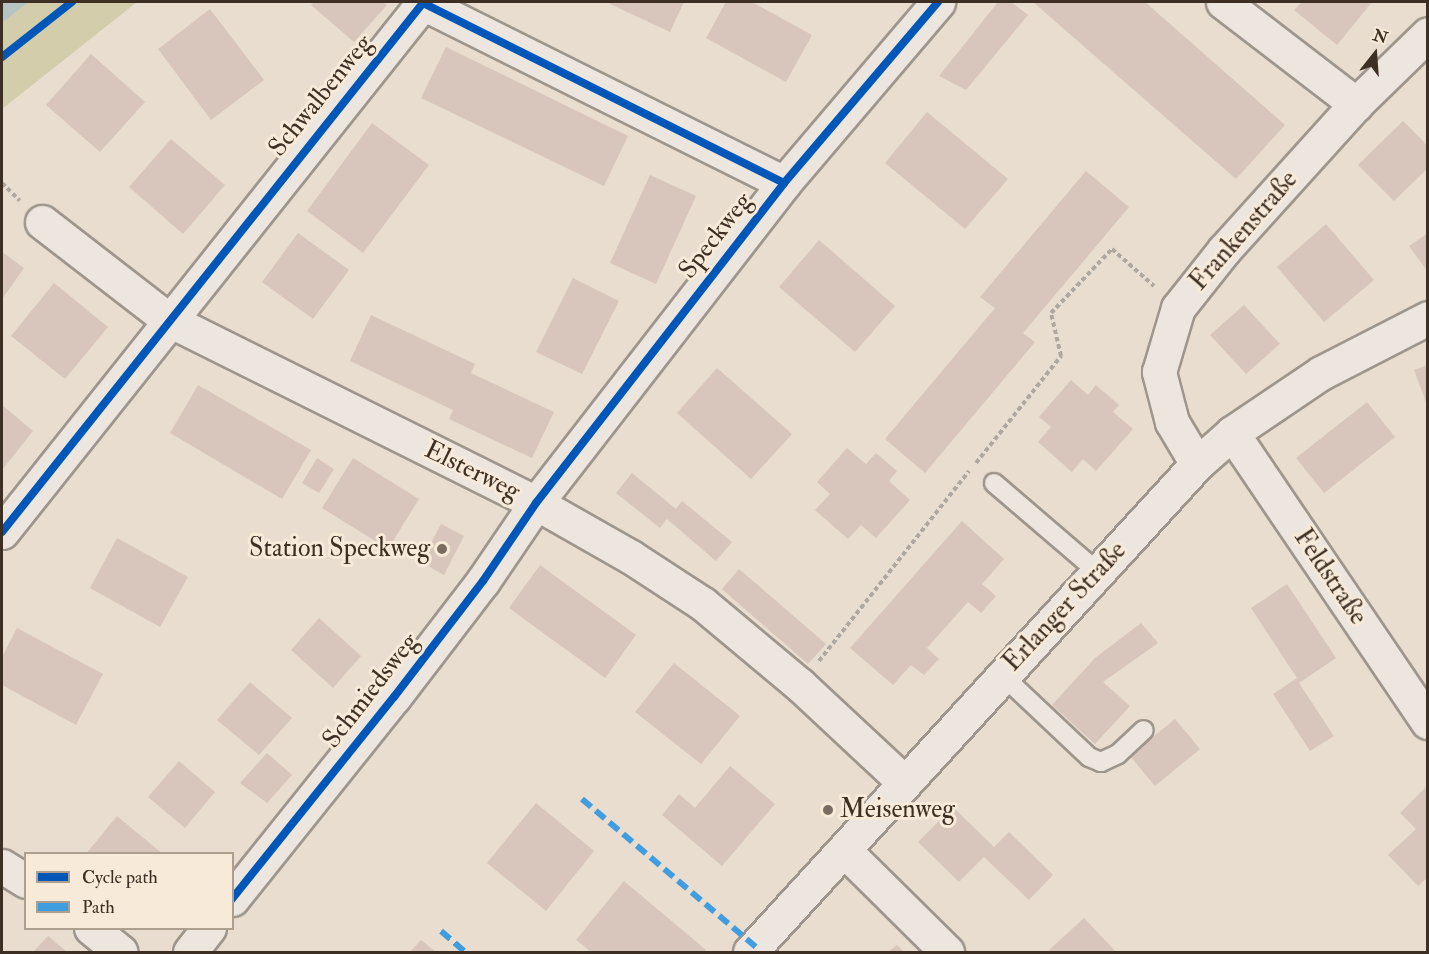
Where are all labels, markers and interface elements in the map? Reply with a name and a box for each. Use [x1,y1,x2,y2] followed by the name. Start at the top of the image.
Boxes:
[1345,24,1405,84] north arrow
[1370,25,1390,48] text: N
[262,29,380,163] street label: Schwalbenweg
[1184,165,1304,297] street label: Frankenstraße
[673,187,759,285] street label: Speckweg
[419,434,525,508] street label: Elsterweg
[1287,523,1373,631] street label: Feldstraße
[249,533,430,565] place label: Station Speckweg
[997,536,1133,678] street label: Erlanger Straße
[435,542,449,556] marker: Station Speckweg
[316,627,426,755] street label: Schmiedsweg
[840,794,955,826] place label: Meisenweg
[821,803,835,817] marker: Meisenweg
[24,852,234,930] legend
[82,866,158,889] text: Cycle path
[82,896,115,919] text: Path

